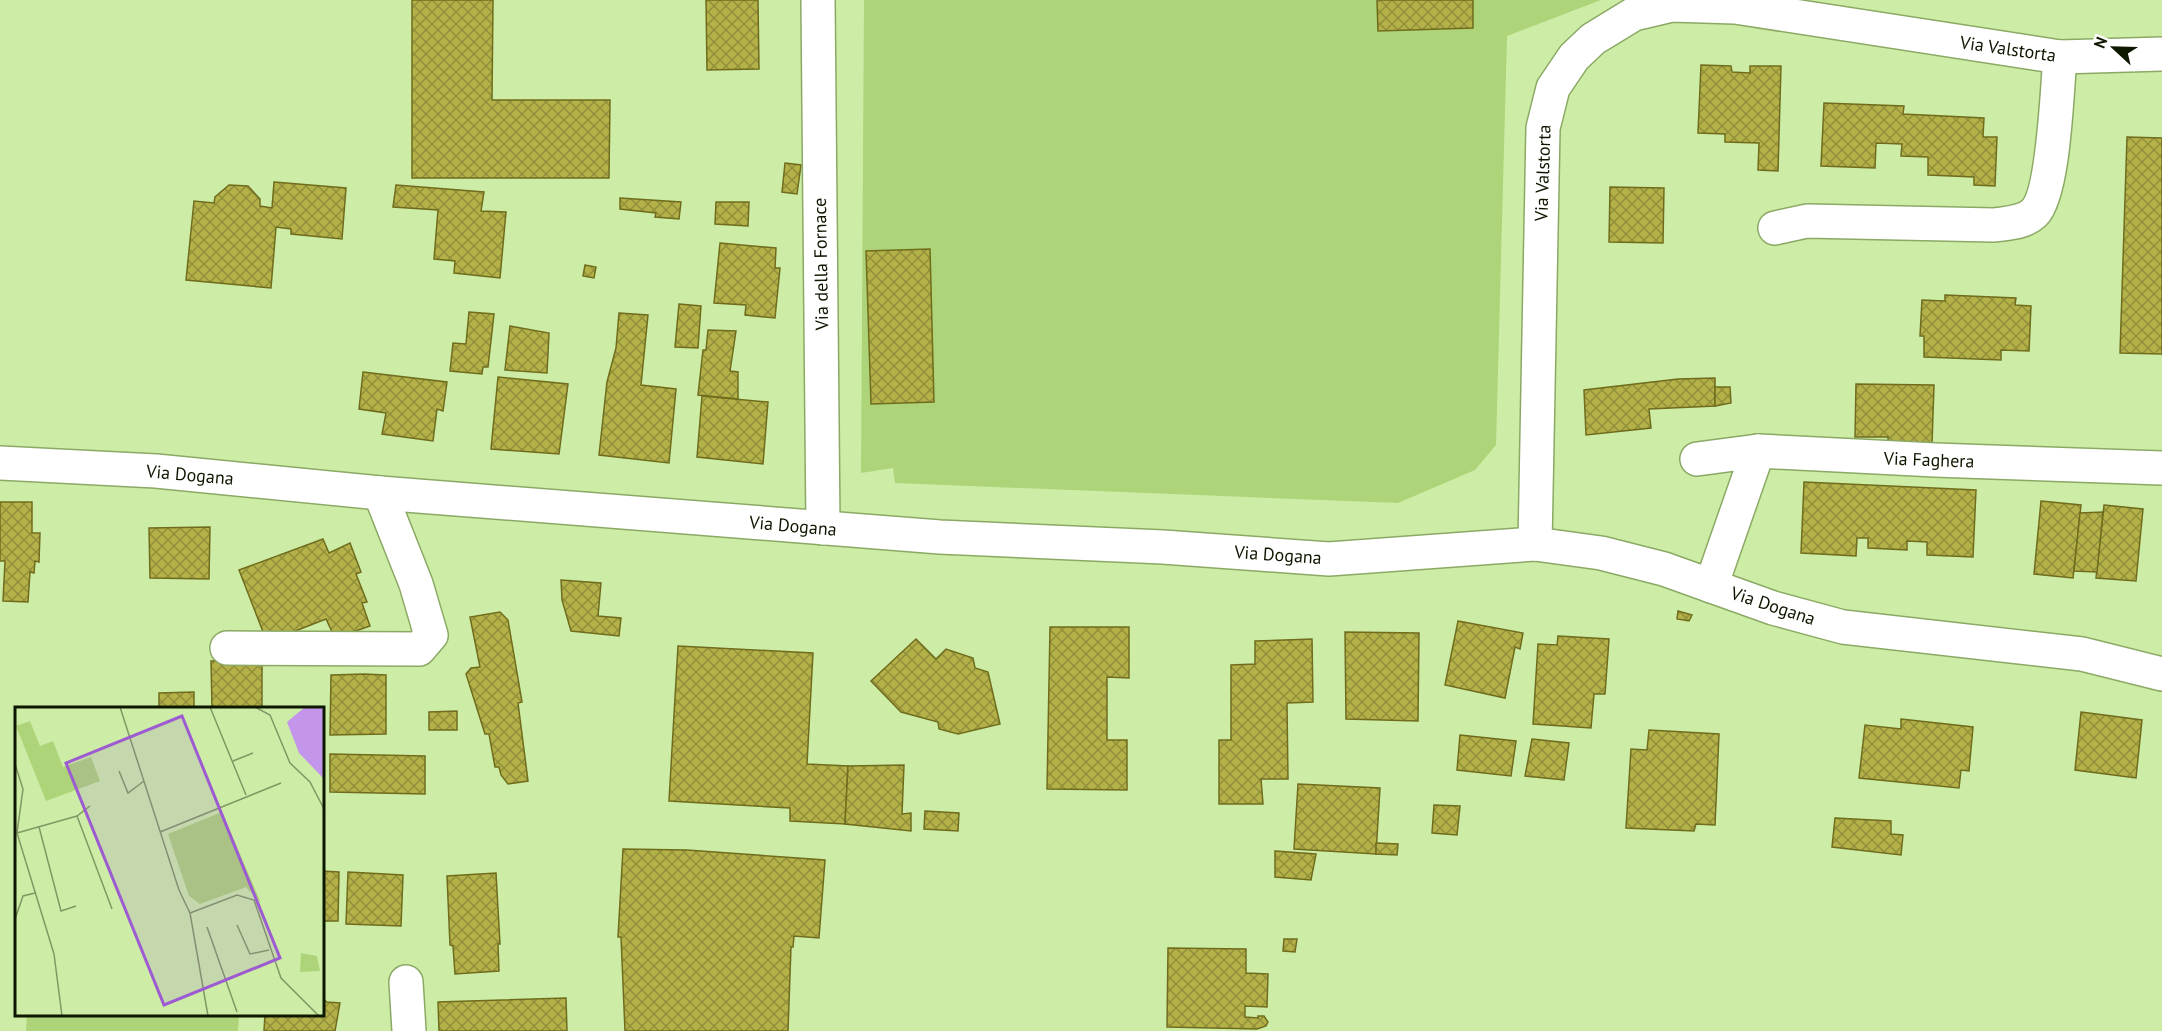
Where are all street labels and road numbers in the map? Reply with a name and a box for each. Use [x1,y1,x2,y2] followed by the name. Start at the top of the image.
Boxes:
[1958,30,2057,67] street label: Via Valstorta
[1529,124,1556,223] street label: Via Valstorta
[808,198,833,331] street label: Via della Fornace
[1882,446,1975,473] street label: Via Faghera
[144,459,235,490] street label: Via Dogana
[747,510,838,541] street label: Via Dogana
[1233,540,1323,569] street label: Via Dogana
[1727,581,1818,630] street label: Via Dogana

